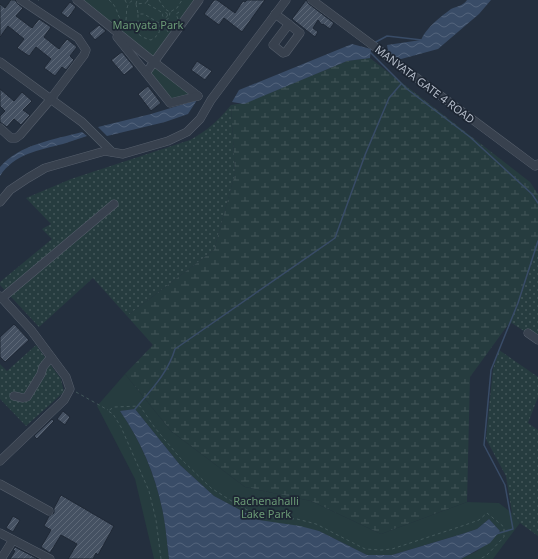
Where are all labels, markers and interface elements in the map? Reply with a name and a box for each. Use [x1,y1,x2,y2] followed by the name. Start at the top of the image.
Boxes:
[113,17,184,32] park label: Manyata Park
[372,42,478,126] street label: MANYATA GATE 4 ROAD
[233,493,299,521] park label: Rachenahalli Lake Park

